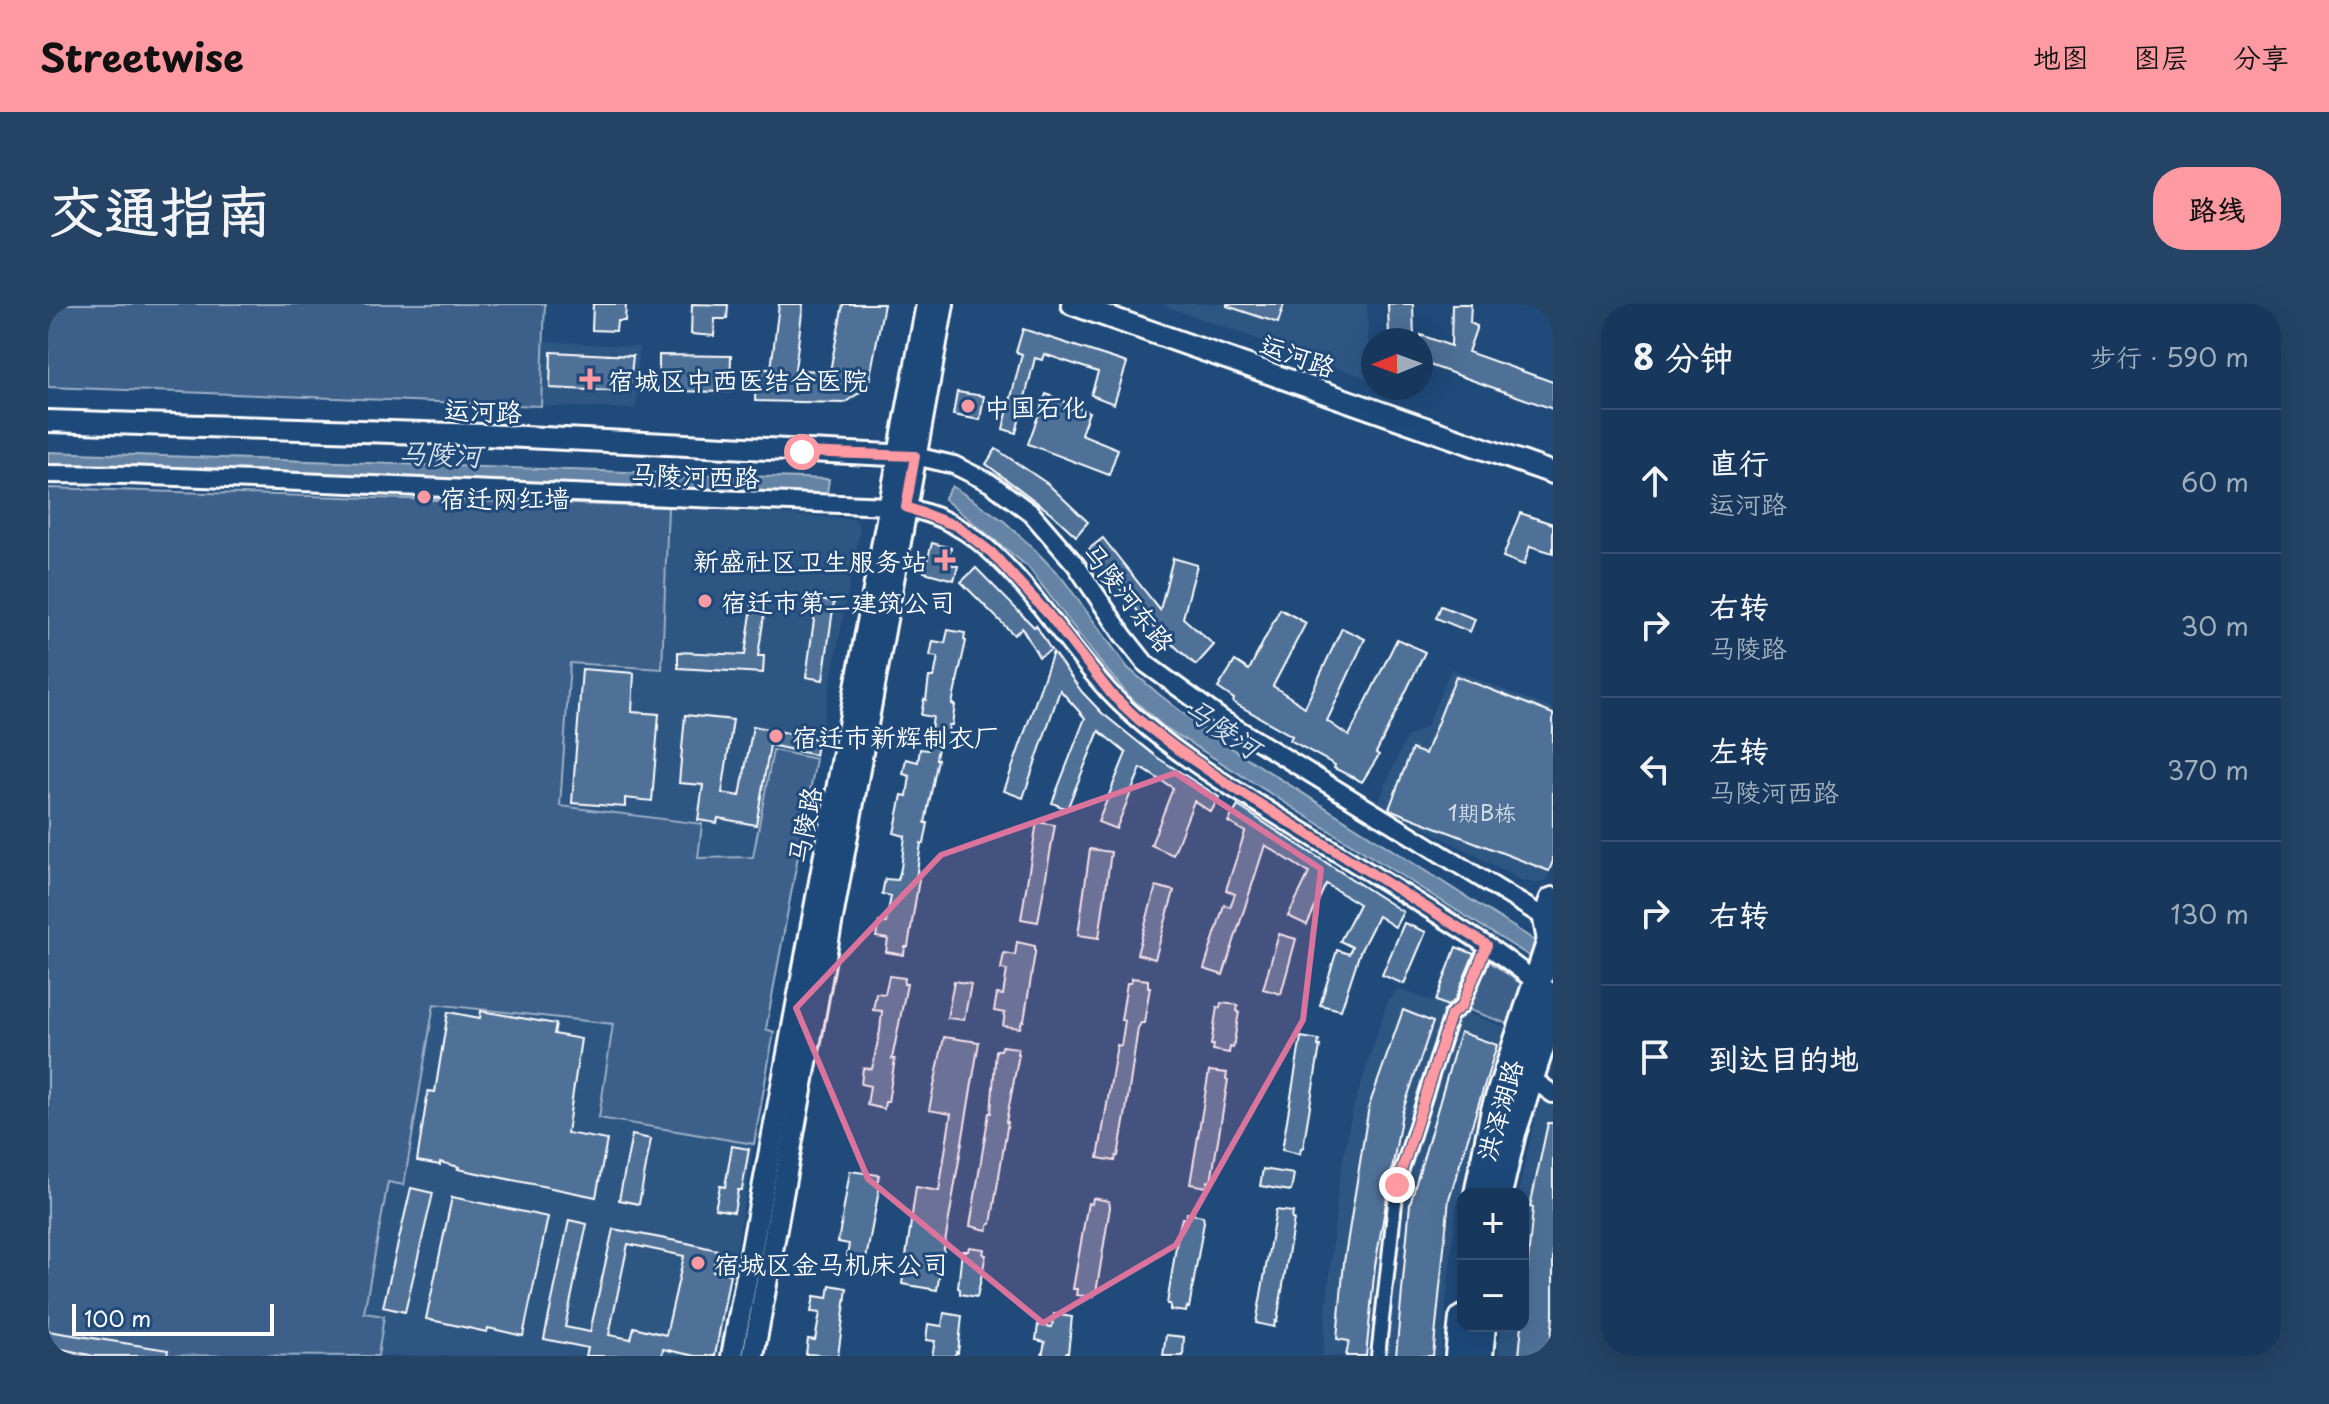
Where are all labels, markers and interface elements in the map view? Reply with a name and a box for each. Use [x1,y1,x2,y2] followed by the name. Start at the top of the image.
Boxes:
[40,28,244,85] text: Streetwise
[2033,35,2089,78] text: 地图
[2133,35,2189,78] text: 图层
[2233,35,2289,78] text: 分享
[48,166,272,251] text: 交通指南
[2153,167,2281,250] button: 路线
[1255,324,1341,386] street label: 运河路
[1361,328,1433,400] north arrow
[1633,330,1733,382] text: 8 分钟
[2090,337,2249,376] text: 步行 · 590 m
[608,360,868,399] place label: 宿城区中西医结合医院
[579,368,601,390] marker: 宿城区中西医结合医院
[984,387,1088,426] place label: 中国石化
[443,389,523,431] street label: 运河路
[959,397,977,415] marker: 中国石化
[397,430,487,476] water label: 马陵河
[784,434,820,470] route start
[1709,439,1769,484] text: 直行
[629,453,761,497] street label: 马陵河西路
[1633,459,1677,503] icon: ahead
[2181,462,2249,501] text: 60 m
[440,478,570,517] place label: 宿迁网红墙
[1709,484,1787,523] text: 运河路
[415,488,433,506] marker: 宿迁网红墙
[1074,534,1184,660] street label: 马陵河东路
[693,541,927,580] place label: 新盛社区卫生服务站
[934,549,956,571] marker: 新盛社区卫生服务站
[721,582,955,621] place label: 宿迁市第二建筑公司
[1709,583,1769,628] text: 右转
[696,592,714,610] marker: 宿迁市第二建筑公司
[1633,603,1677,647] icon: right
[2181,606,2249,645] text: 30 m
[1709,628,1787,667] text: 马陵路
[1176,686,1273,771] water label: 马陵河
[792,717,1000,756] place label: 宿迁市新辉制衣厂
[767,727,785,745] marker: 宿迁市新辉制衣厂
[1709,727,1769,772] text: 左转
[1633,747,1677,791] icon: left
[2167,750,2249,789] text: 370 m
[1709,772,1839,811] text: 马陵河西路
[777,783,831,867] street label: 马陵路
[1448,795,1516,828] house number: 1期B栋
[1633,891,1677,935] icon: right
[1709,891,1769,936] text: 右转
[2170,894,2249,933] text: 130 m
[1633,1035,1677,1079] icon: arrive
[1709,1035,1859,1080] text: 到达目的地
[1466,1055,1532,1165] street label: 洪泽湖路
[1379,1167,1415,1203] route end
[1457,1188,1529,1332] map controls
[1457,1188,1529,1260] button: +
[714,1244,948,1283] place label: 宿城区金马机床公司
[689,1254,707,1272] marker: 宿城区金马机床公司
[1457,1260,1529,1332] button: −
[72,1300,274,1336] scale bar
[84,1301,151,1334] text: 100 m

